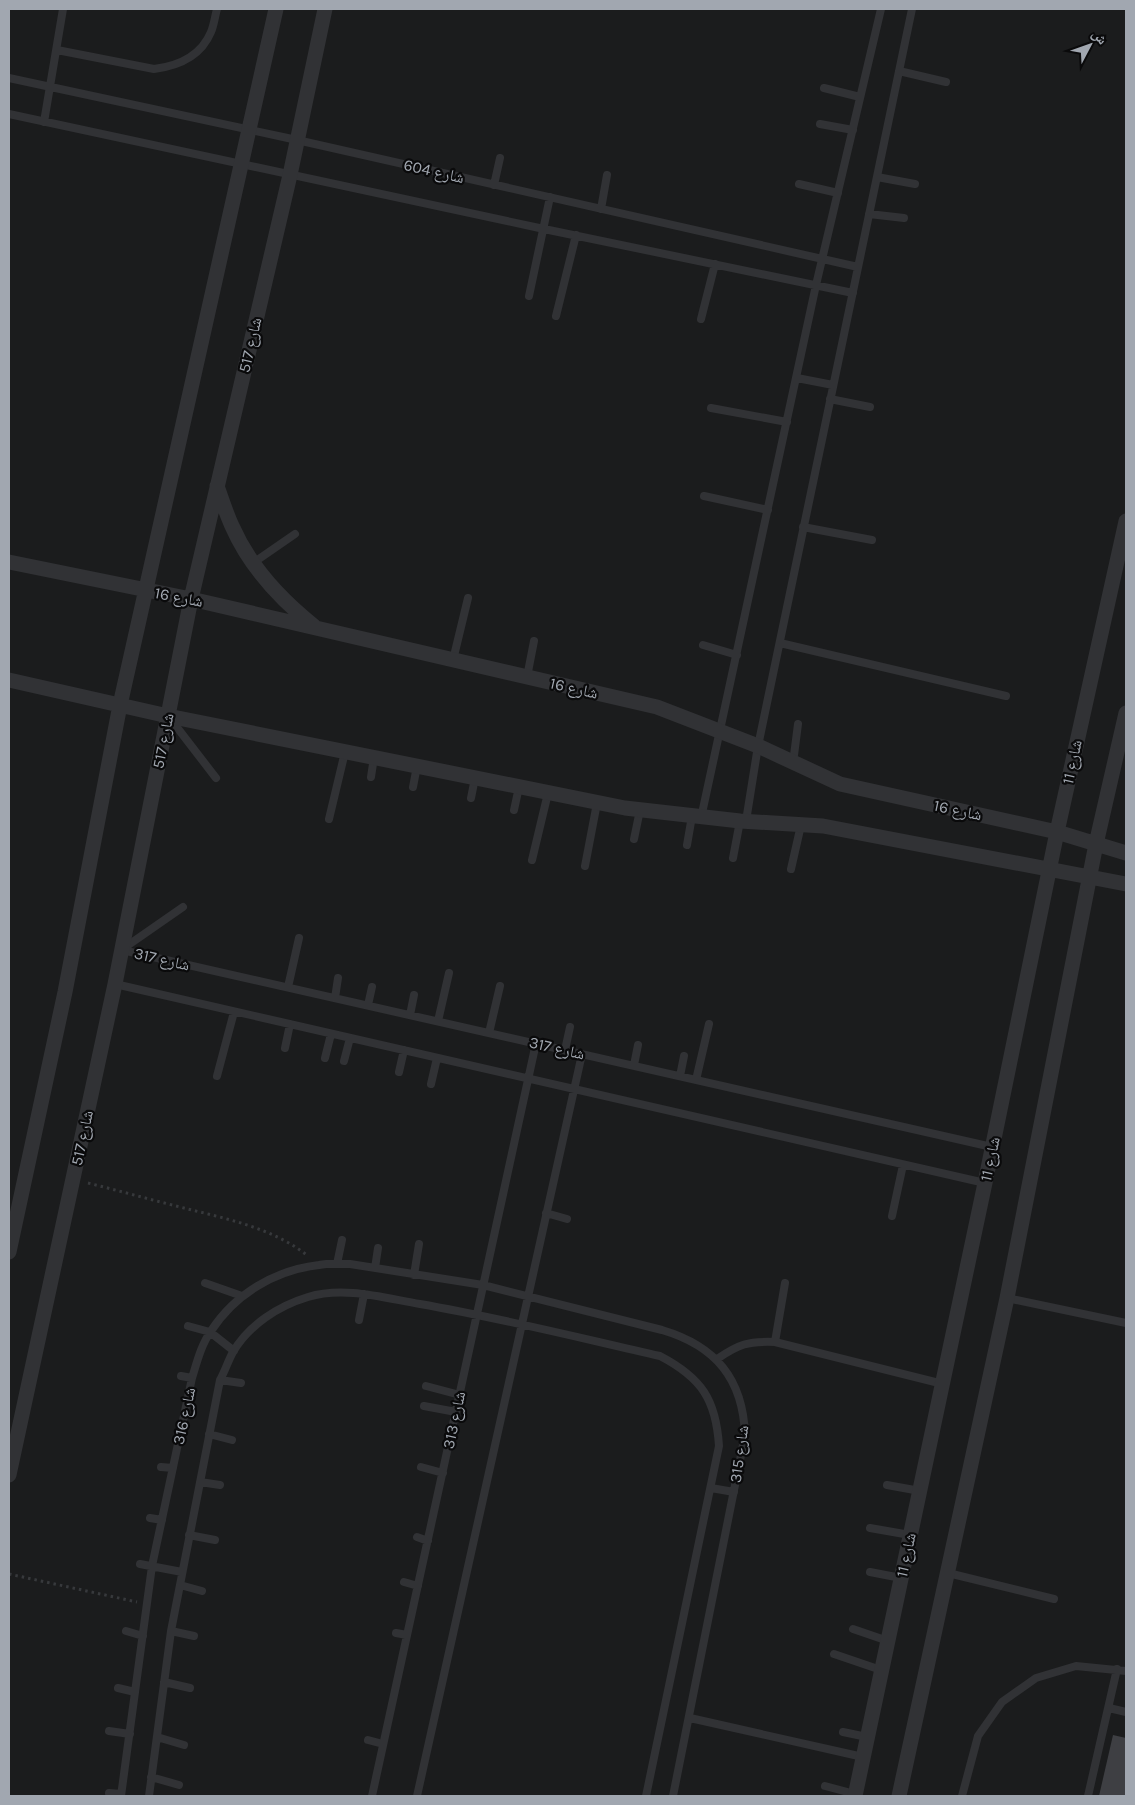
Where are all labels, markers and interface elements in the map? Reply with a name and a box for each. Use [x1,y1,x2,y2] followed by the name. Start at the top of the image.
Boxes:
[1065,20,1115,70] north arrow
[1088,26,1111,48] text: ش
[402,155,466,188] street label: شارع 604
[234,316,267,375] street label: شارع 517
[153,583,205,612] street label: شارع 16
[548,673,600,704] street label: شارع 16
[148,712,179,771] street label: شارع 517
[1058,738,1087,786] street label: شارع 11
[932,796,984,825] street label: شارع 16
[132,943,192,976] street label: شارع 317
[527,1032,587,1065] street label: شارع 317
[67,1109,98,1168] street label: شارع 517
[976,1135,1005,1183] street label: شارع 11
[169,1386,200,1447] street label: شارع 316
[439,1389,470,1451] street label: شارع 313
[726,1424,753,1484] street label: شارع 315
[892,1531,921,1579] street label: شارع 11

